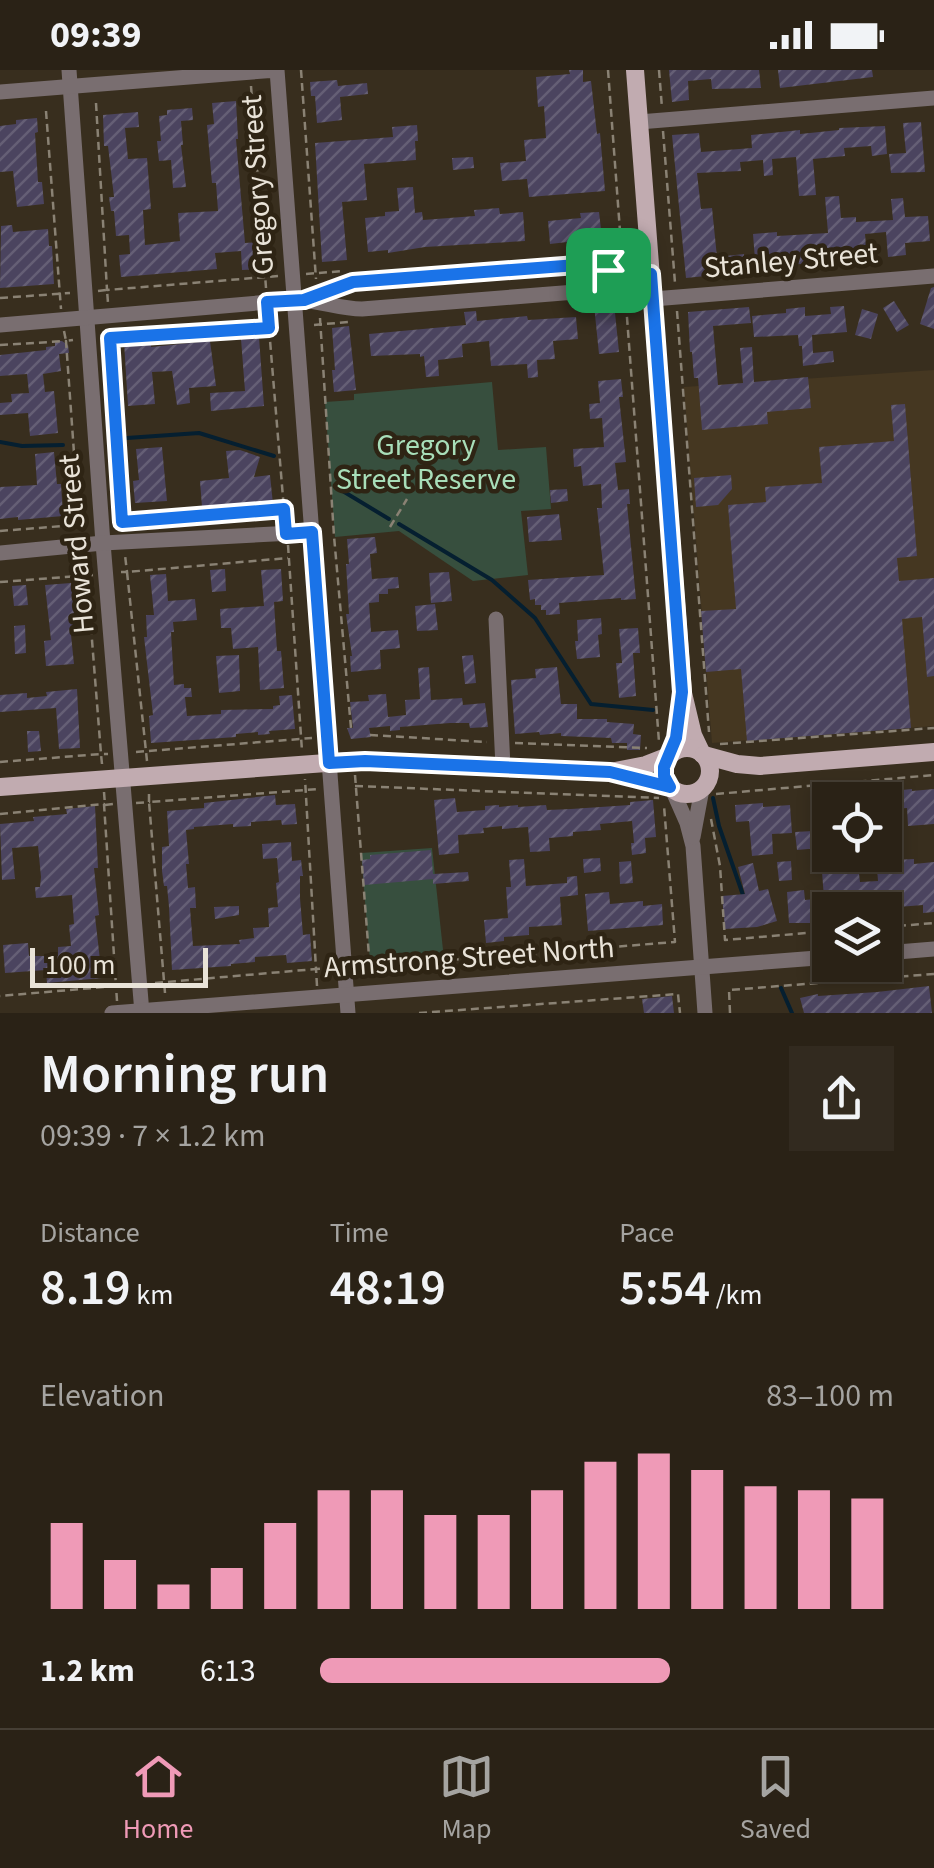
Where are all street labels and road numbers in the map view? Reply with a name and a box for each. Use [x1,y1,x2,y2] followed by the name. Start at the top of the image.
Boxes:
[230,93,285,277] street label: Gregory Street
[702,231,880,290] street label: Stanley Street
[47,452,106,636] street label: Howard Street
[322,926,616,989] street label: Armstrong Street North

